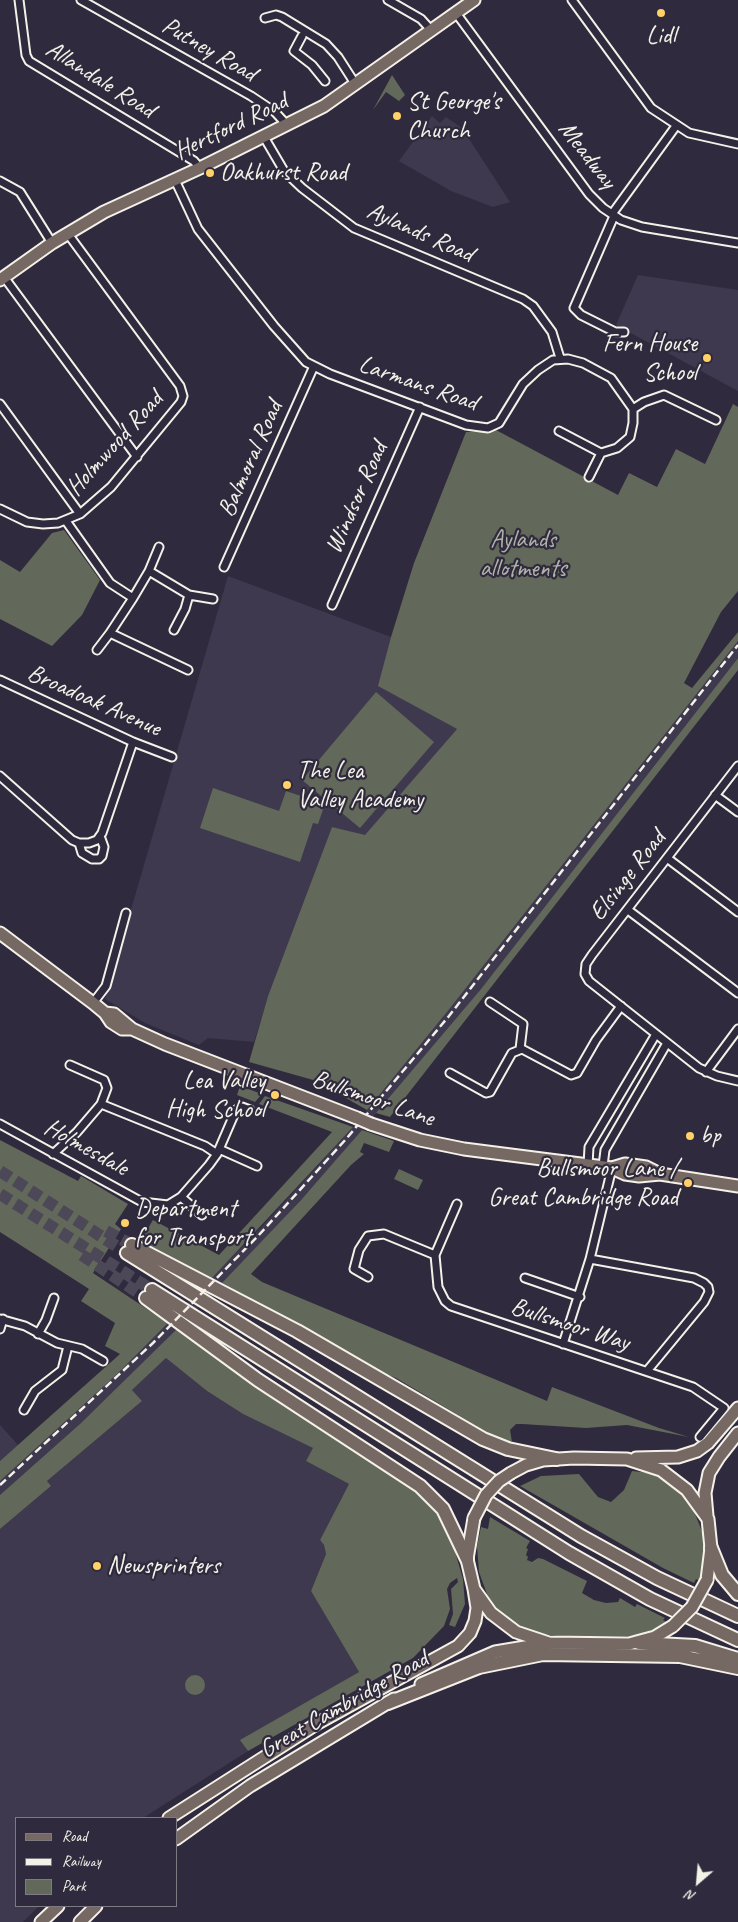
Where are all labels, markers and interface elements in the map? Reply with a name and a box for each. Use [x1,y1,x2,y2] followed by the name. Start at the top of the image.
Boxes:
[655,7,667,19] marker: Lidl
[156,11,262,89] street label: Putney Road
[646,21,676,51] place label: Lidl
[40,35,160,125] street label: Allandale Road
[169,87,293,167] street label: Hertford Road
[407,87,501,146] place label: St George's Church
[391,110,403,122] marker: St George's Church
[551,115,623,195] street label: Meadway
[220,158,347,188] place label: Oakhurst Road
[204,167,216,179] marker: Oakhurst Road
[362,196,478,270] street label: Aylands Road
[603,329,697,388] place label: Fern House School
[355,350,481,418] street label: Larmans Road
[701,352,713,364] marker: Fern House School
[60,385,170,503] street label: Holmwood Road
[212,396,290,522] street label: Balmoral Road
[319,438,395,558] street label: Windsor Road
[480,525,566,584] park label: Aylands allotments
[23,658,165,744] street label: Broadoak Avenue
[297,756,423,815] place label: The Lea Valley Academy
[281,779,293,791] marker: The Lea Valley Academy
[583,825,673,927] street label: Elsinge Road
[308,1064,438,1134] street label: Bullsmoor Lane
[166,1066,265,1125] place label: Lea Valley High School
[269,1089,281,1101] marker: Lea Valley High School
[39,1113,133,1183] street label: Holmesdale
[700,1121,720,1151] place label: bp
[684,1130,696,1142] marker: bp
[488,1154,678,1213] place label: Bullsmoor Lane / Great Cambridge Road
[682,1177,694,1189] marker: Bullsmoor Lane / Great Cambridge Road
[135,1194,251,1253] place label: Department for Transport
[119,1217,131,1229] marker: Department for Transport
[507,1292,633,1358] street label: Bullsmoor Way
[107,1551,220,1581] place label: Newsprinters
[91,1560,103,1572] marker: Newsprinters
[254,1645,434,1765] street label: Great Cambridge Road
[15,1817,178,1907] legend
[62,1827,87,1846] text: Road
[62,1852,101,1871] text: Railway
[673,1857,723,1907] north arrow
[62,1877,86,1896] text: Park
[683,1886,699,1905] text: N

